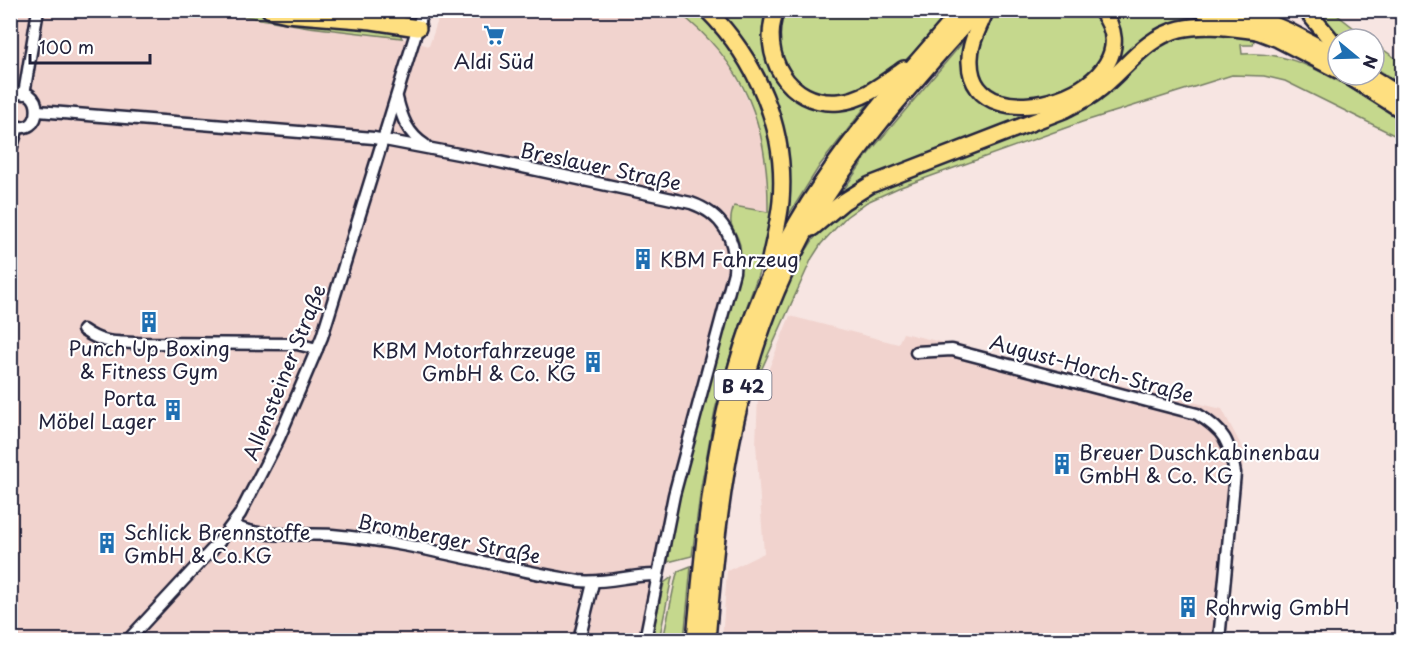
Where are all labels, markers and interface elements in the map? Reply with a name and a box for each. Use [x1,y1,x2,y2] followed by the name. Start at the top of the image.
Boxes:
[482,23,506,47] supermarket icon: Aldi Süd
[30,27,150,65] scale bar
[1326,27,1386,87] north arrow
[39,33,94,60] text: 100 m
[454,46,534,76] place label: Aldi Süd
[1358,52,1385,72] text: N
[518,134,684,198] street label: Breslauer Straße
[660,244,799,274] place label: KBM Fahrzeug
[631,247,655,271] building icon: KBM Fahrzeug
[235,279,333,465] street label: Allensteiner Straße
[137,310,161,334] building icon: Punch Up Boxing & Fitness Gym
[987,326,1197,410] street label: August-Horch-Straße
[68,333,230,386] place label: Punch Up Boxing & Fitness Gym
[372,335,576,388] place label: KBM Motorfahrzeuge GmbH & Co. KG
[581,350,605,374] building icon: KBM Motorfahrzeuge GmbH & Co. KG
[714,370,771,400] road number: B 42
[38,383,157,436] place label: Porta Möbel Lager
[161,398,185,422] building icon: Porta Möbel Lager
[1079,437,1320,490] place label: Breuer Duschkabinenbau GmbH & Co. KG
[1050,452,1074,476] building icon: Breuer Duschkabinenbau GmbH & Co. KG
[355,506,543,570] street label: Bromberger Straße
[124,517,310,570] place label: Schlick Brennstoffe GmbH & Co.KG
[95,531,119,555] building icon: Schlick Brennstoffe GmbH & Co.KG
[1205,592,1350,622] place label: Rohrwig GmbH
[1176,595,1200,619] building icon: Rohrwig GmbH

